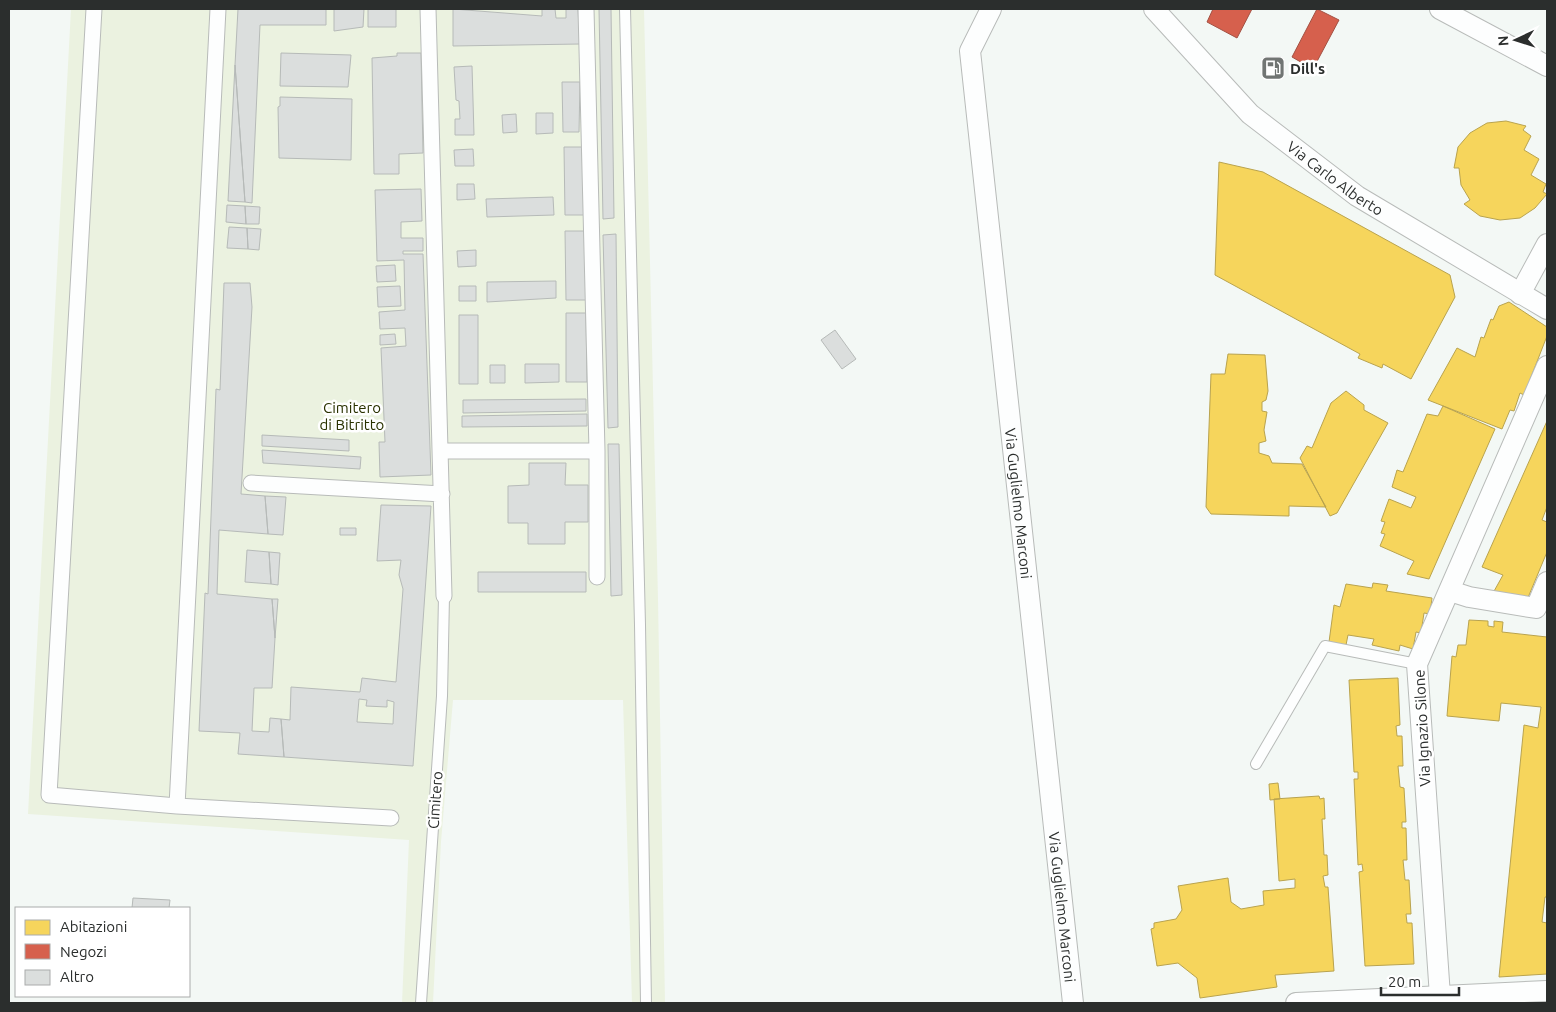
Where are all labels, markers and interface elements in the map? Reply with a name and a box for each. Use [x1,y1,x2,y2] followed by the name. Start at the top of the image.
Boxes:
[1491,15,1541,65] north arrow
[1495,35,1511,47] text: N
[1260,55,1286,81] fuel station icon: Dill's
[1290,60,1325,77] place label: Dill's
[1284,137,1387,218] street label: Via Carlo Alberto
[320,399,384,433] park label: Cimitero di Bitritto
[1002,427,1036,580] street label: Via Guglielmo Marconi
[1410,669,1434,787] street label: Via Ignazio Silone
[424,770,446,830] street label: Cimitero
[1046,831,1079,983] street label: Via Guglielmo Marconi
[15,907,190,997] legend
[60,918,127,935] text: Abitazioni
[60,943,107,960] text: Negozi
[1381,964,1458,996] scale bar
[60,968,94,985] text: Altro
[1388,973,1421,990] text: 20 m

